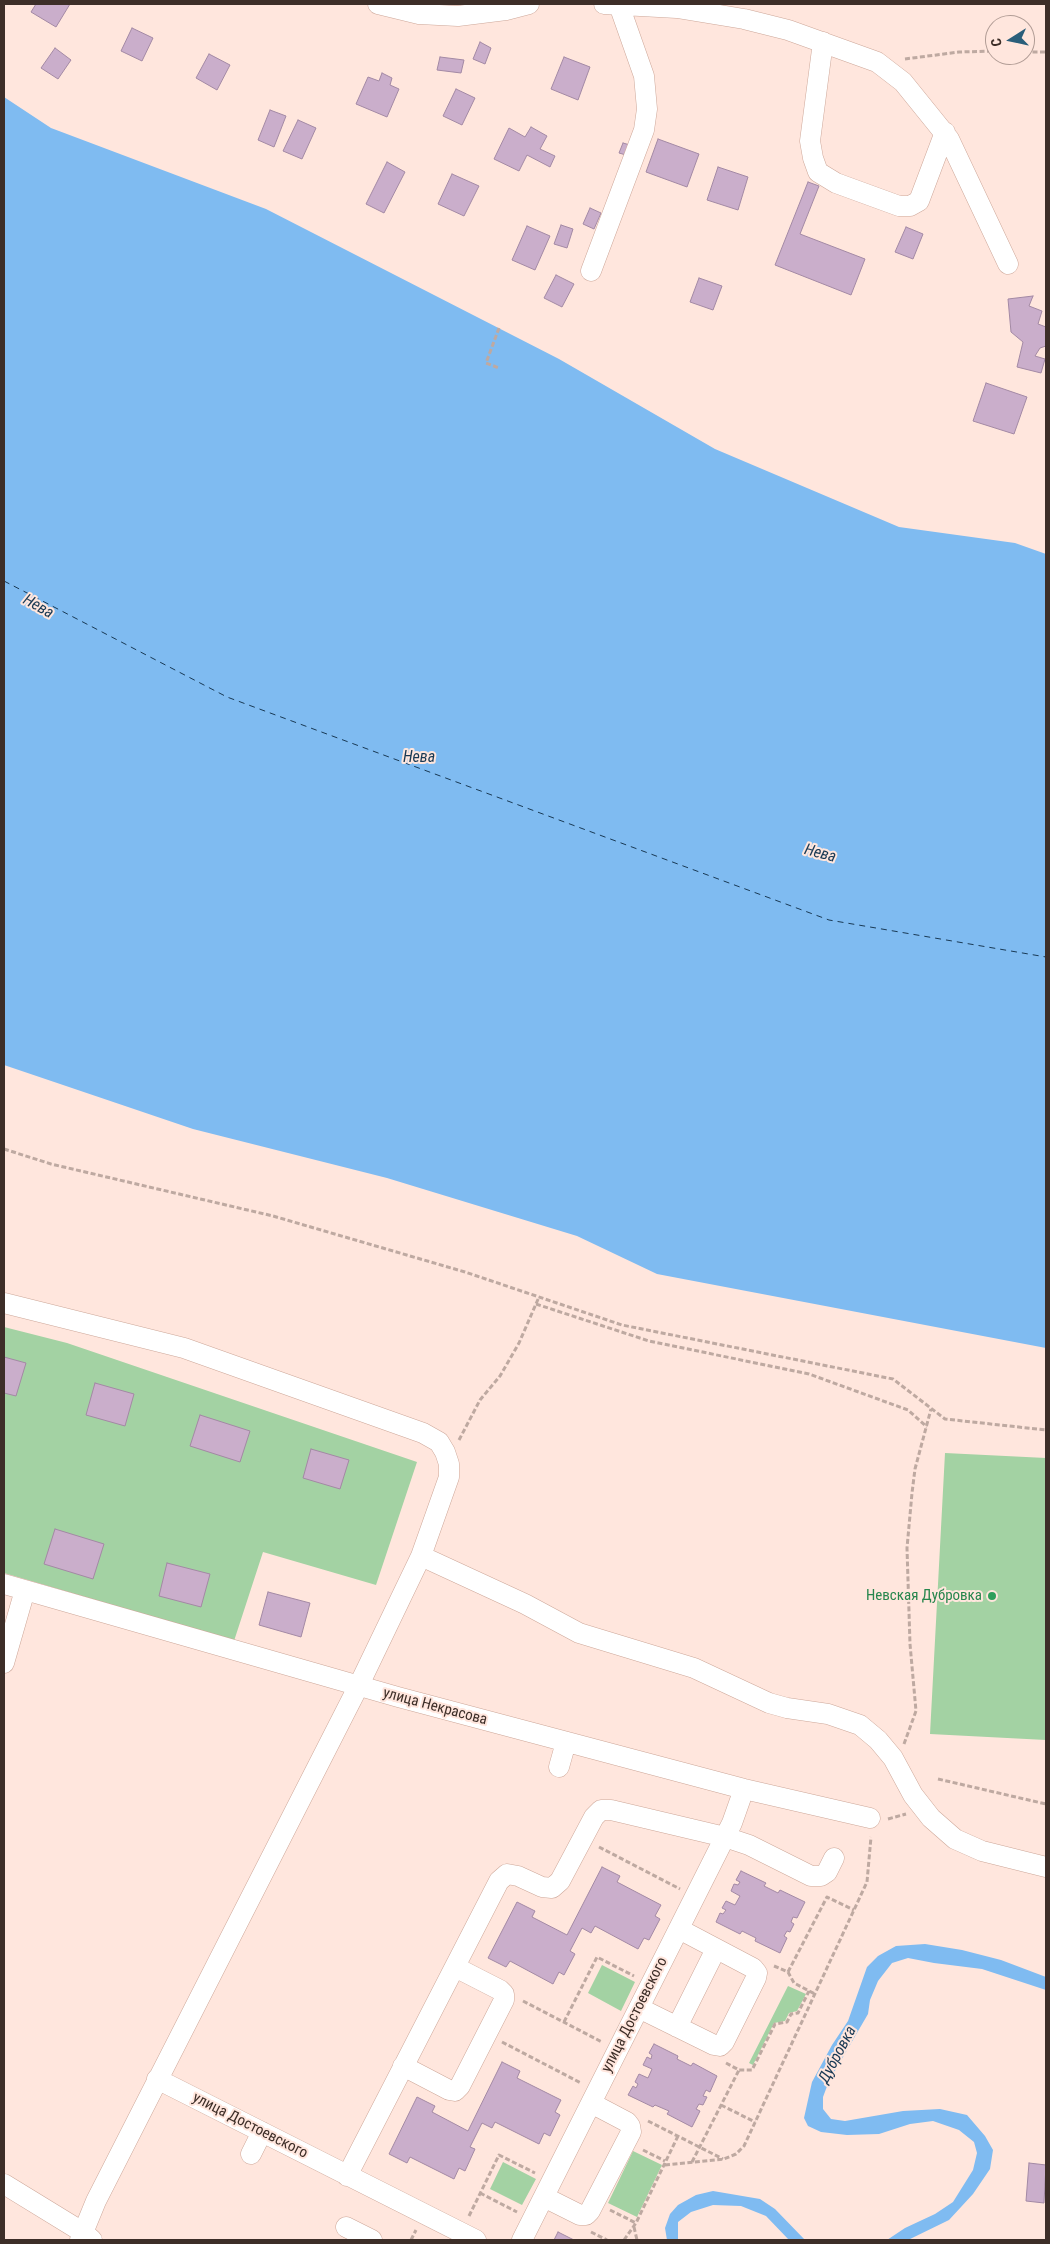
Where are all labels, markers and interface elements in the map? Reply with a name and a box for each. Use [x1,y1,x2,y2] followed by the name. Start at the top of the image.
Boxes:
[985,15,1035,65] north arrow
[988,37,1005,48] text: С
[19,591,57,623] water label: Нева
[403,748,435,768] water label: Нева
[802,841,838,867] water label: Нева
[866,1587,982,1605] place label: Невская Дубровка
[986,1590,998,1602] marker: Невская Дубровка
[381,1684,489,1730] street label: улица Некрасова
[598,1954,672,2076] street label: улица Достоевского
[815,2023,861,2087] water label: Дубровка
[189,2089,311,2163] street label: улица Достоевского

